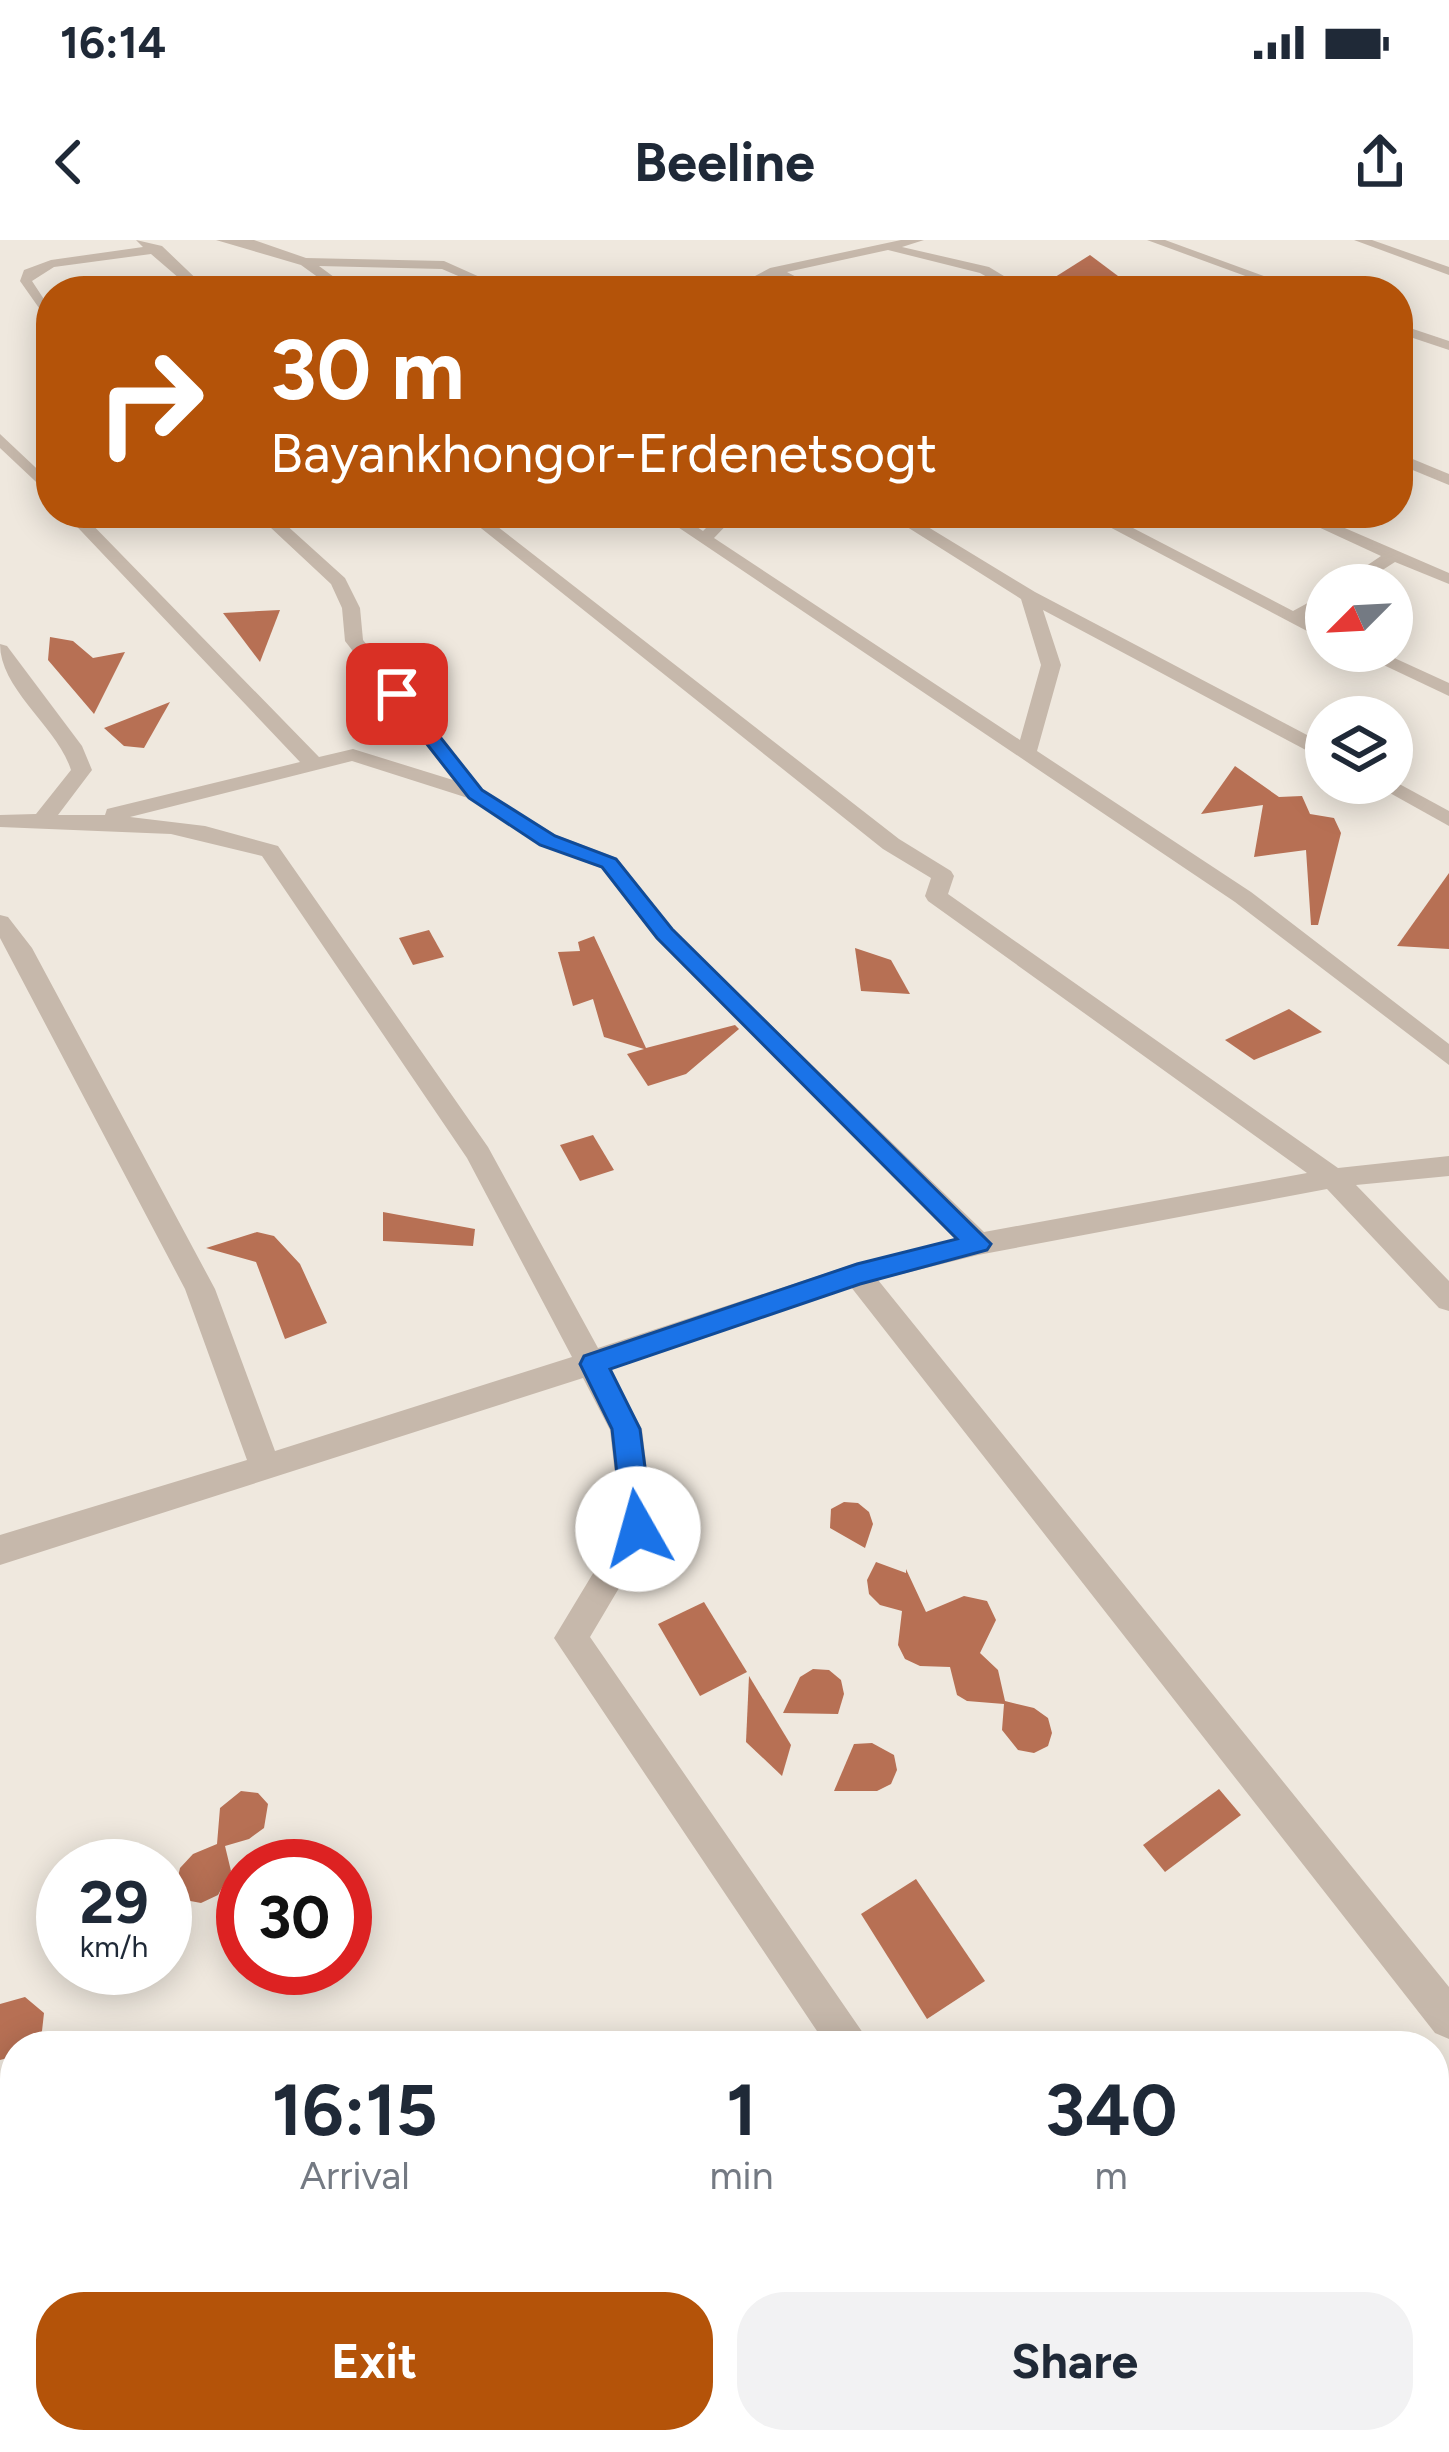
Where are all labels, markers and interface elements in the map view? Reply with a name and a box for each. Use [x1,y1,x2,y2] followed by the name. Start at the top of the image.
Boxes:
[60,15,166,69] text: 16:14
[36,129,102,195] icon: back
[1347,129,1413,195] icon: share
[634,130,815,195] text: Beeline
[270,319,464,420] text: 30 m
[72,324,228,480] icon: right
[270,421,937,486] text: Bayankhongor-Erdenetsogt
[1305,564,1413,672] north arrow
[1305,564,1413,804] map controls
[346,643,448,745] pin
[364,661,430,727] icon: arrive
[1305,696,1413,804] button: layers
[575,1466,701,1592] position arrow
[216,1839,372,1995] speed limit sign: 30
[79,1866,149,1938] text: 29
[80,1928,148,1965] text: km/h
[272,2067,438,2153] text: 16:15
[726,2067,757,2153] text: 1
[1045,2067,1177,2153] text: 340
[300,2152,410,2199] text: Arrival
[709,2152,773,2199] text: min
[1095,2152,1128,2199] text: m
[36,2292,713,2430] button: Exit
[737,2292,1413,2430] button: Share

